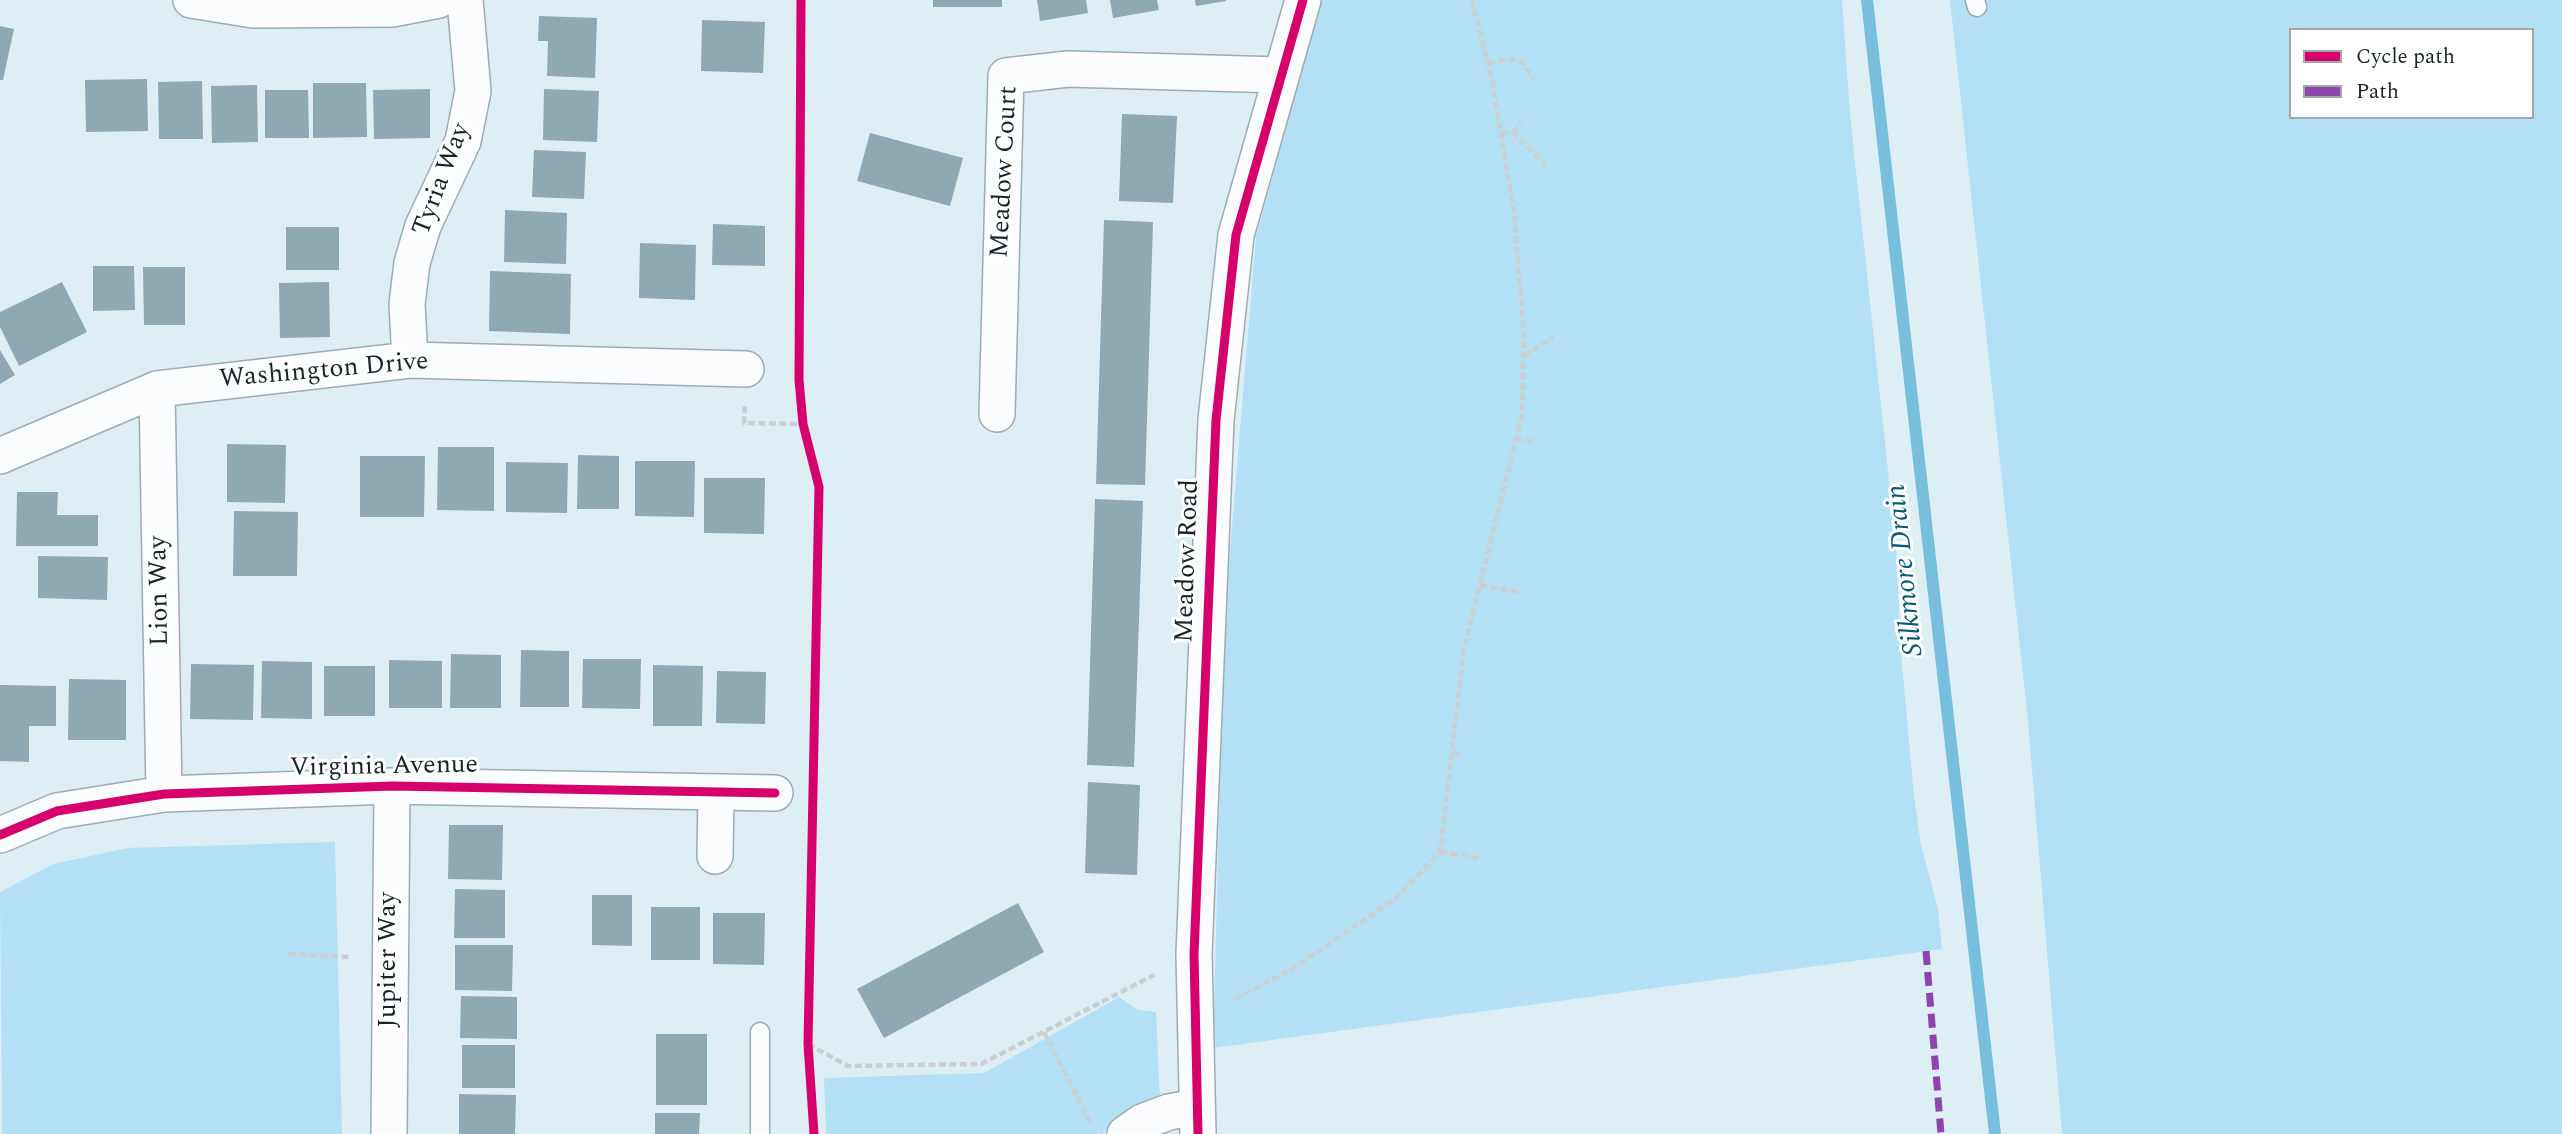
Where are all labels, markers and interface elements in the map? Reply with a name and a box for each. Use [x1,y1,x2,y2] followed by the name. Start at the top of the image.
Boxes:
[2289,28,2534,119] legend
[2356,41,2455,73] text: Cycle path
[2356,76,2399,108] text: Path
[986,85,1026,259] street label: Meadow Court
[407,119,479,241] street label: Tyria Way
[218,347,430,397] street label: Washington Drive
[1171,479,1207,643] street label: Meadow Road
[1881,482,1933,658] water label: Silkmore Drain
[144,536,178,646] street label: Lion Way
[290,751,478,785] street label: Virginia Avenue
[374,892,406,1028] street label: Jupiter Way

